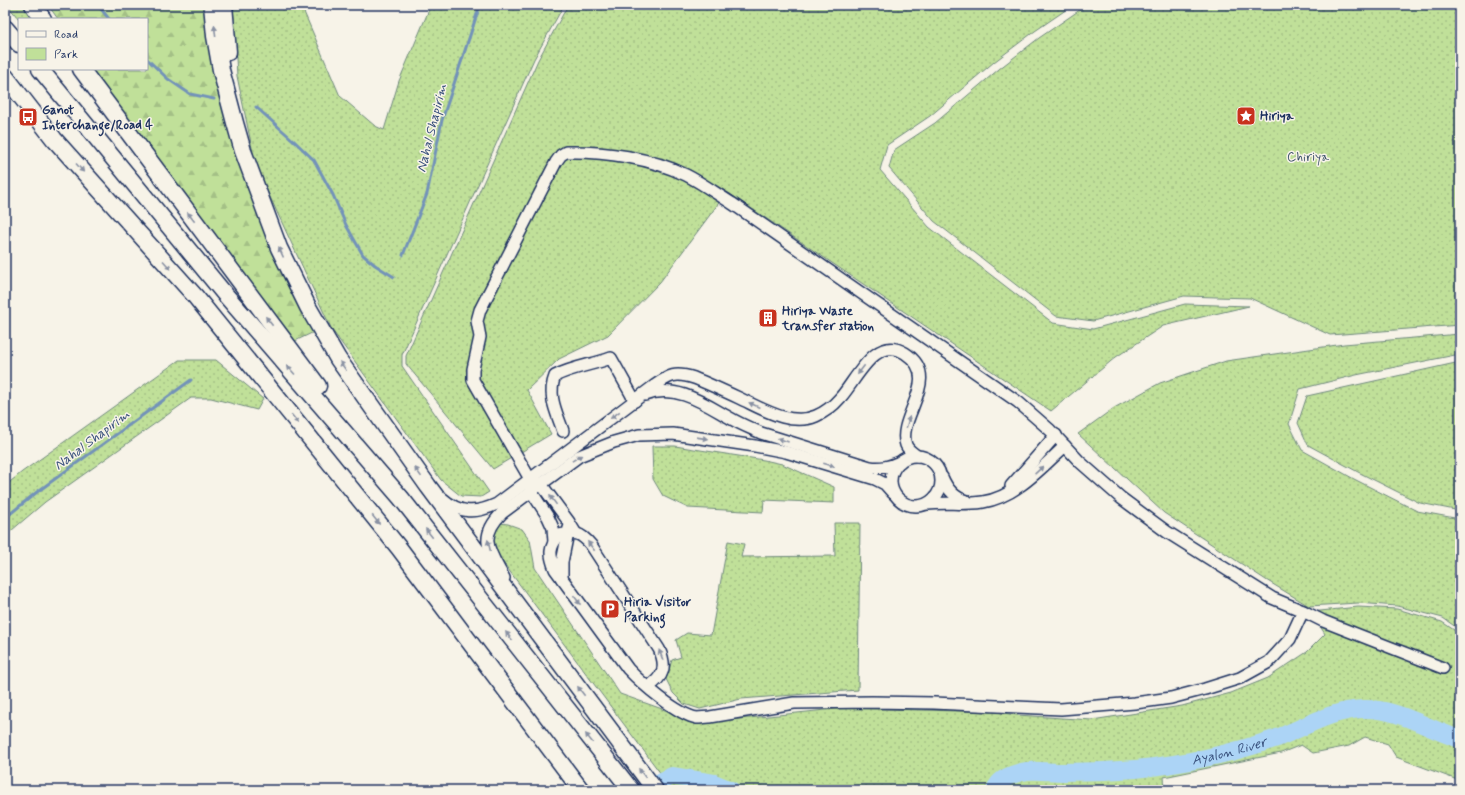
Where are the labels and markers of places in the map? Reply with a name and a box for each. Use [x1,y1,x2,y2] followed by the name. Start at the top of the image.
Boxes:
[42,102,153,137] place label: Ganot Interchange/Road 4
[1235,105,1257,127] place icon: Hiriya
[17,106,39,128] bus stop icon: Ganot Interchange/Road 4
[1260,108,1295,125] place label: Hiriya
[781,303,875,335] place label: Hiriya Waste transfer station
[757,307,779,329] building icon: Hiriya Waste transfer station
[624,594,692,629] place label: Hiria Visitor Parking
[599,598,621,620] parking icon: Hiria Visitor Parking

